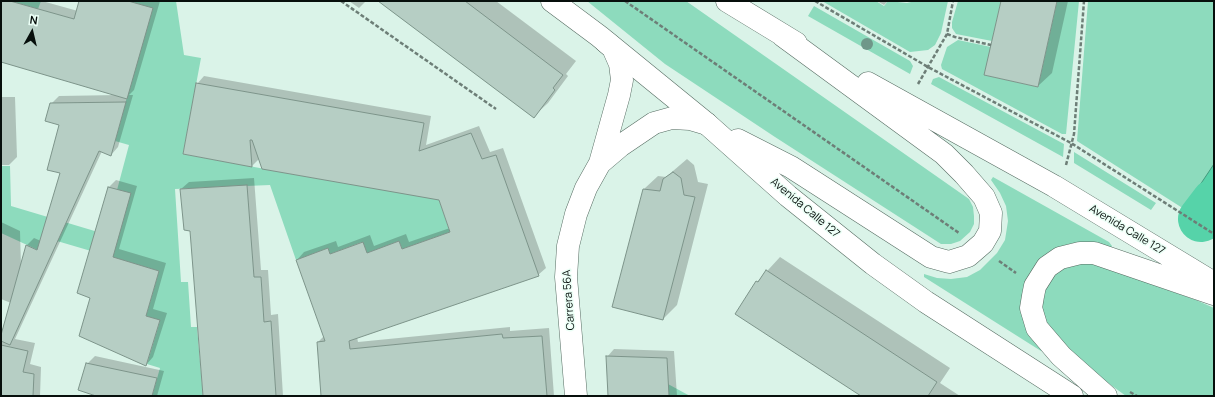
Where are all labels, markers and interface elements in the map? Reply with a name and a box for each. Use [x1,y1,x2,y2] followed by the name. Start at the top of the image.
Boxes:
[12,12,52,52] north arrow
[29,12,39,28] text: N
[768,175,842,241] street label: Avenida Calle 127
[1087,202,1167,258] street label: Avenida Calle 127
[560,269,578,331] street label: Carrera 56A

